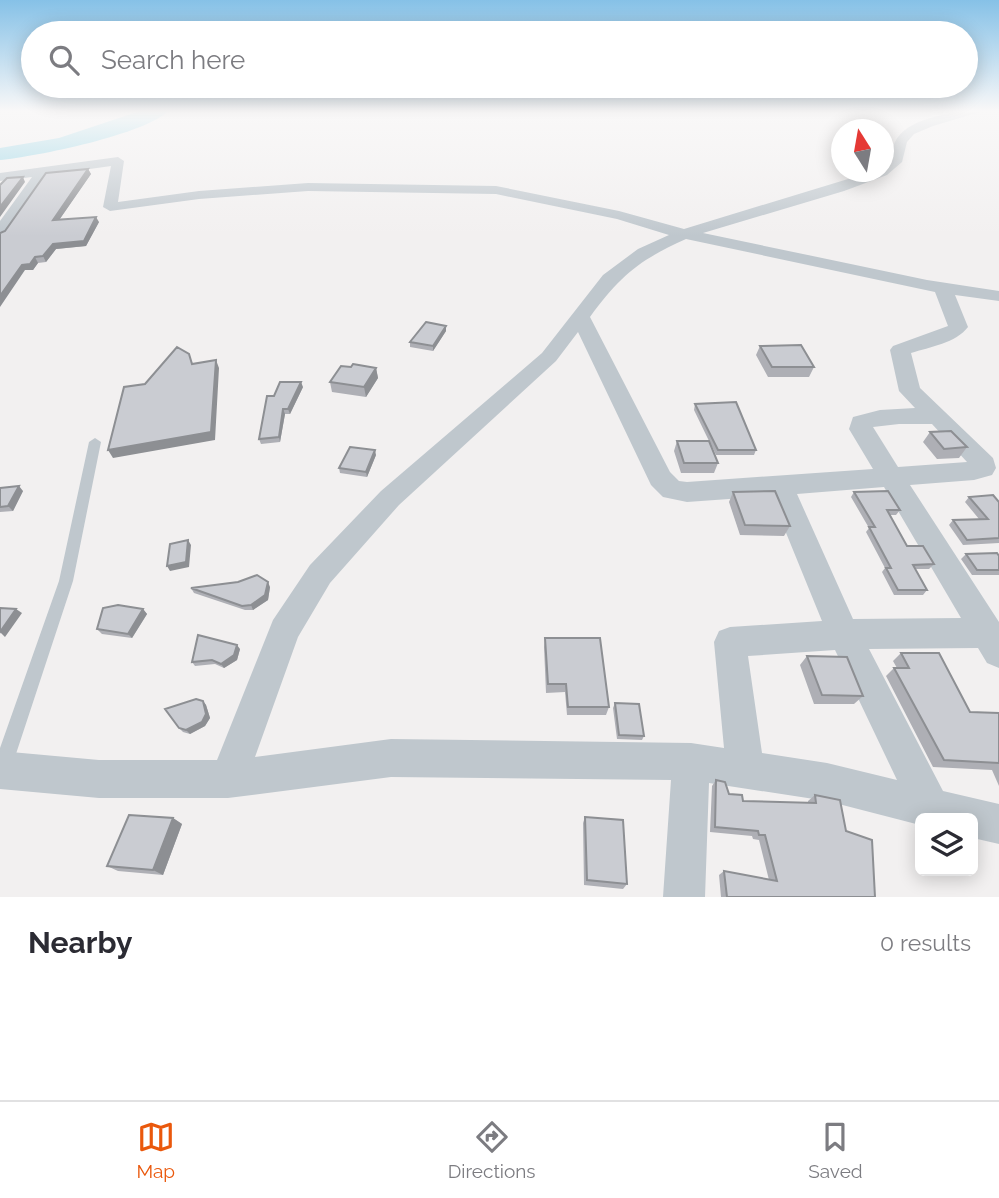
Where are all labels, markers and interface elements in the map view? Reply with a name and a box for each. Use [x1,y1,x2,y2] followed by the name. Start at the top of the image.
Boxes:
[21,21,978,98] search box
[45,41,83,79] icon: search
[101,45,245,75] text: Search here
[831,119,894,182] north arrow
[915,813,978,876] map controls
[915,813,978,876] button: layers
[28,925,132,960] text: Nearby
[880,929,971,956] text: 0 results
[136,1118,175,1182] tab: Map
[448,1118,536,1182] tab: Directions
[808,1118,863,1182] tab: Saved

